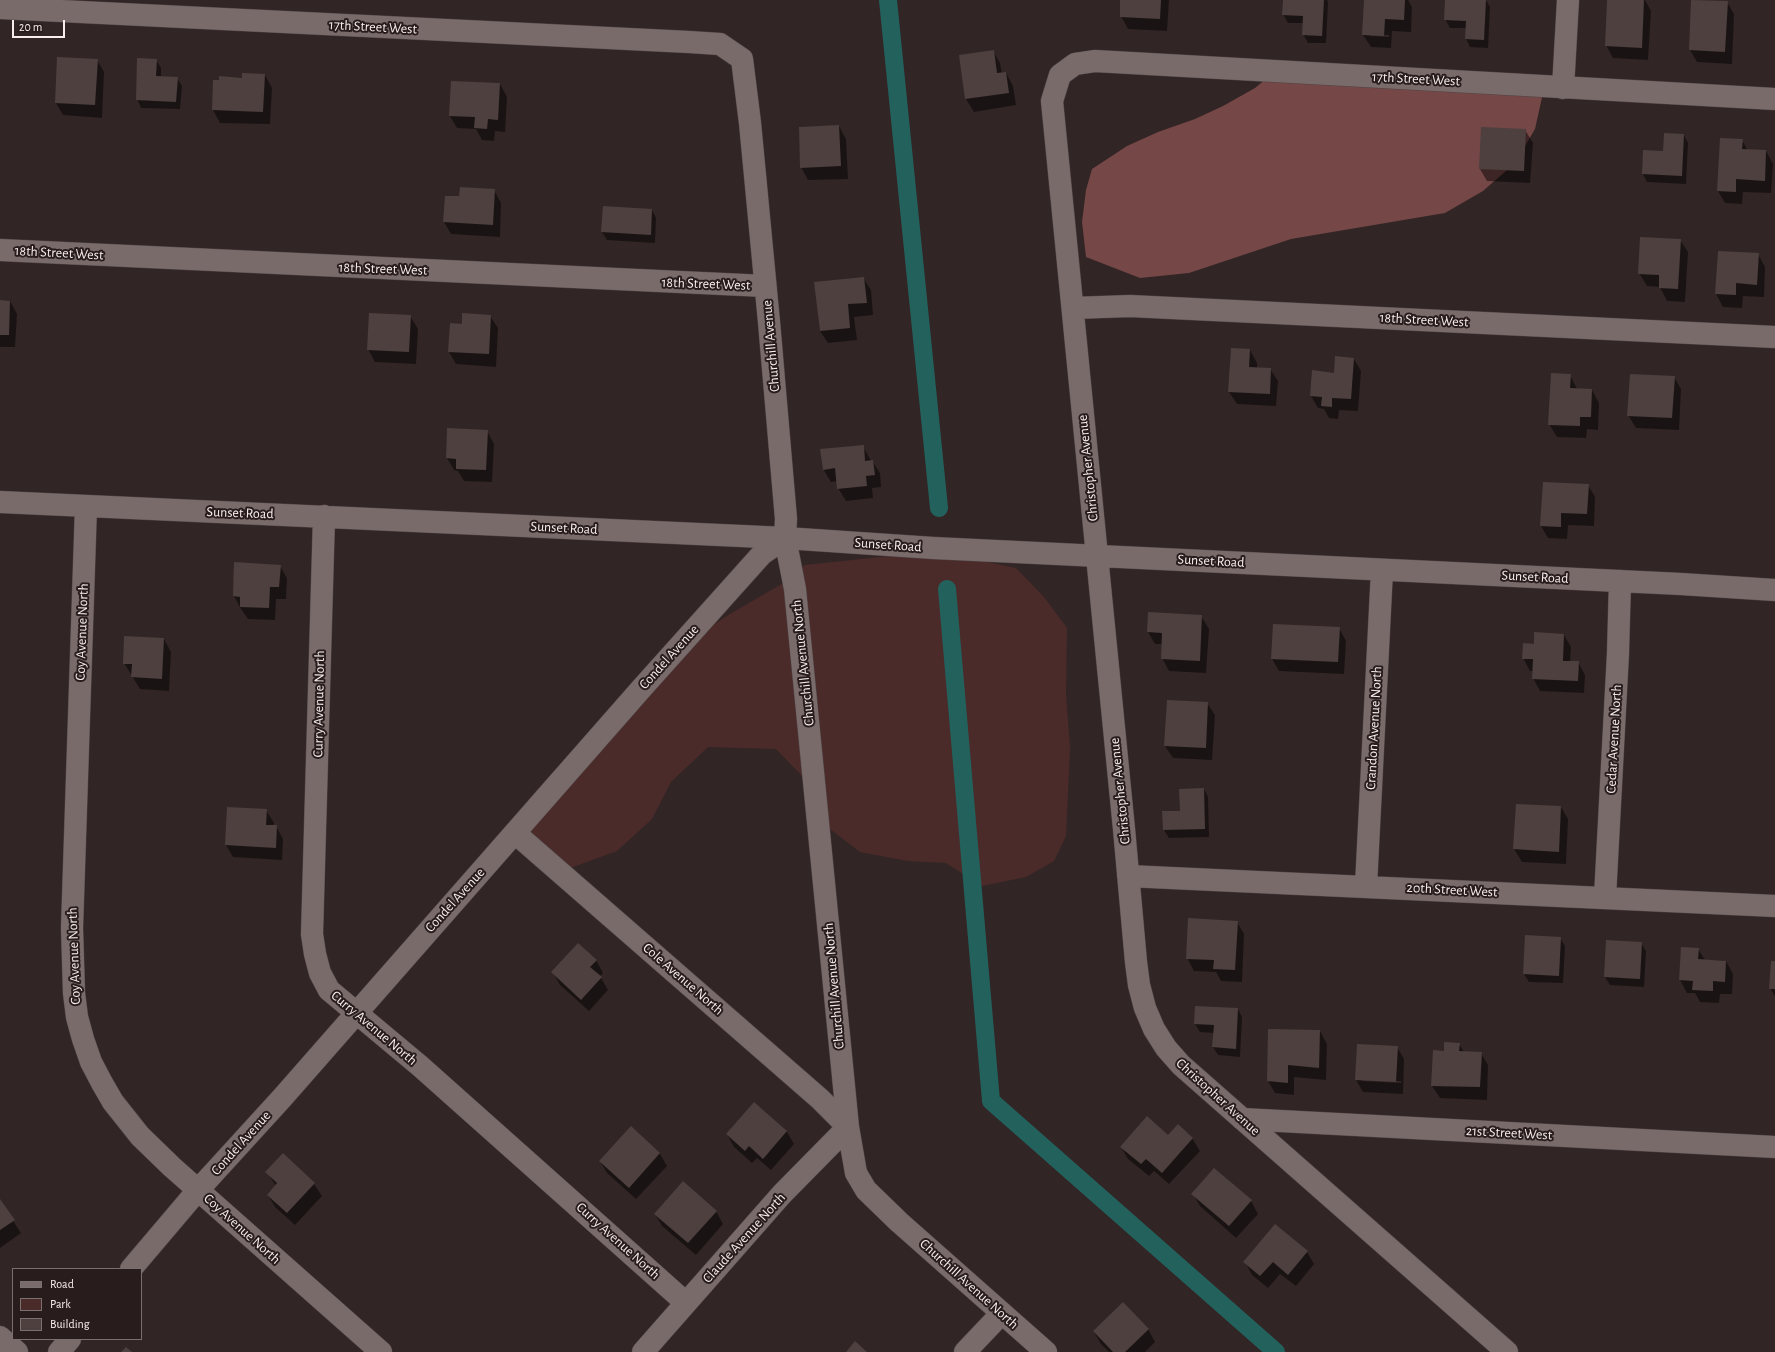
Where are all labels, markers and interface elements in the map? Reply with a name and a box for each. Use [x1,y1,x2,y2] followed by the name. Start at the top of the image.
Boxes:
[14,12,67,38] scale bar
[329,16,417,38] street label: 17th Street West
[19,21,42,33] text: 20 m
[1372,68,1460,90] street label: 17th Street West
[14,242,104,264] street label: 18th Street West
[338,259,428,279] street label: 18th Street West
[661,274,751,294] street label: 18th Street West
[759,299,783,393] street label: Churchill Avenue
[1379,309,1469,331] street label: 18th Street West
[1074,414,1102,522] street label: Christopher Avenue
[206,503,274,523] street label: Sunset Road
[530,518,598,538] street label: Sunset Road
[854,534,922,556] street label: Sunset Road
[1177,551,1245,571] street label: Sunset Road
[1501,567,1569,587] street label: Sunset Road
[72,583,92,681] street label: Coy Avenue North
[788,599,818,727] street label: Churchill Avenue North
[636,621,702,693] street label: Condel Avenue
[310,650,328,758] street label: Curry Avenue North
[1362,666,1386,790] street label: Crandon Avenue North
[1603,684,1625,794] street label: Cedar Avenue North
[1106,737,1134,845] street label: Christopher Avenue
[422,864,488,936] street label: Condel Avenue
[1406,879,1498,901] street label: 20th Street West
[64,907,84,1005] street label: Coy Avenue North
[820,922,848,1050] street label: Churchill Avenue North
[639,939,727,1019] street label: Cole Avenue North
[328,987,420,1069] street label: Curry Avenue North
[1173,1055,1263,1139] street label: Christopher Avenue
[208,1107,274,1179] street label: Condel Avenue
[1465,1122,1553,1144] street label: 21st Street West
[699,1189,789,1287] street label: Claude Avenue North
[200,1190,284,1268] street label: Coy Avenue North
[573,1199,663,1283] street label: Curry Avenue North
[916,1235,1022,1333] street label: Churchill Avenue North
[12,1268,142,1340] legend
[50,1278,74,1290] text: Road
[50,1298,71,1310] text: Park
[50,1318,90,1330] text: Building

